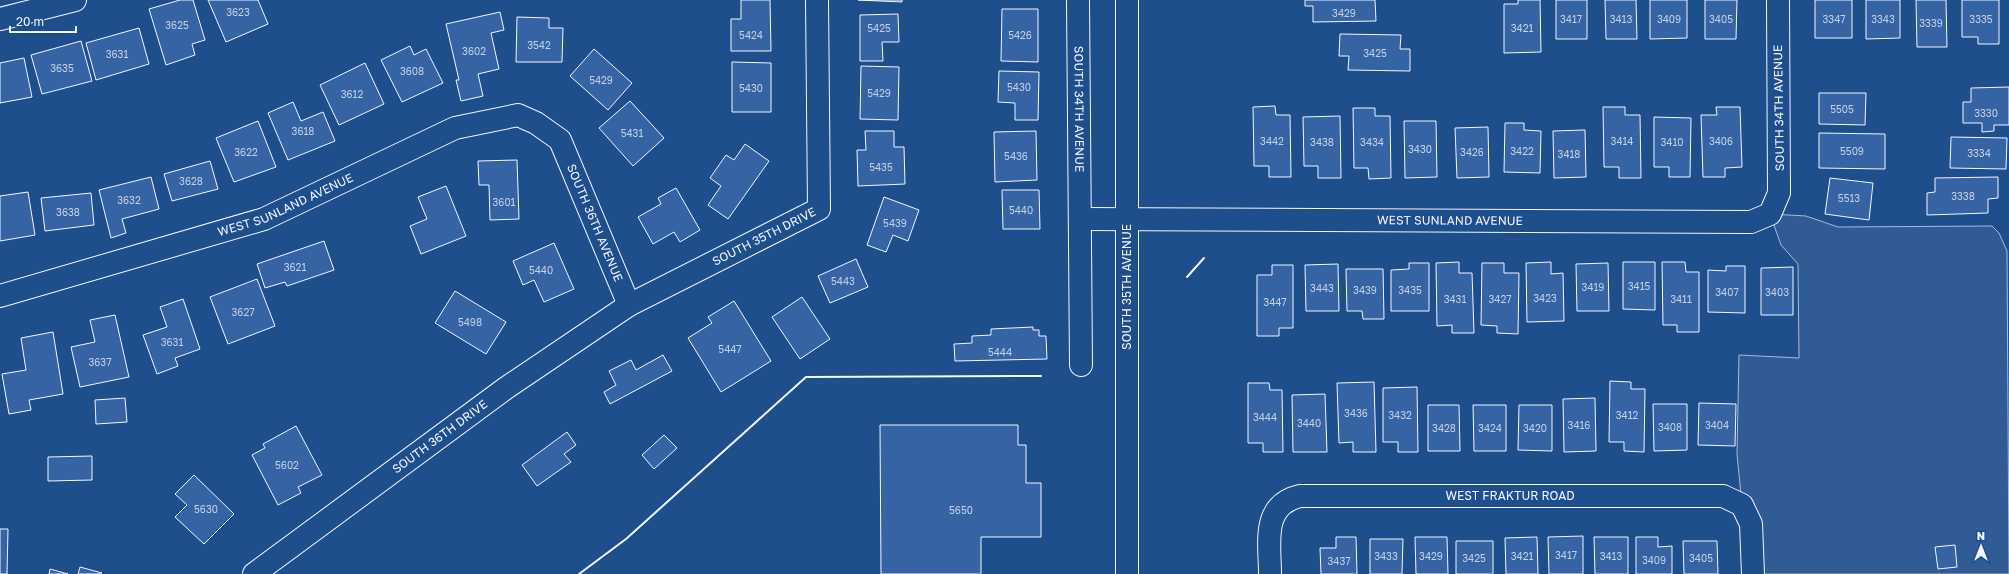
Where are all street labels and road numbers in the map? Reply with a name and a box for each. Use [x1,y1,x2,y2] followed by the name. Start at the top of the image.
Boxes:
[1770,45,1787,171] street label: SOUTH 34TH AVENUE
[1071,46,1087,172] street label: SOUTH 34TH AVENUE
[564,162,626,284] street label: SOUTH 36TH AVENUE
[216,170,355,239] street label: WEST SUNLAND AVENUE
[710,204,818,269] street label: SOUTH 35TH DRIVE
[1377,212,1523,228] street label: WEST SUNLAND AVENUE
[1119,224,1134,350] street label: SOUTH 35TH AVENUE
[389,396,490,476] street label: SOUTH 36TH DRIVE
[1445,488,1575,503] street label: WEST FRAKTUR ROAD

